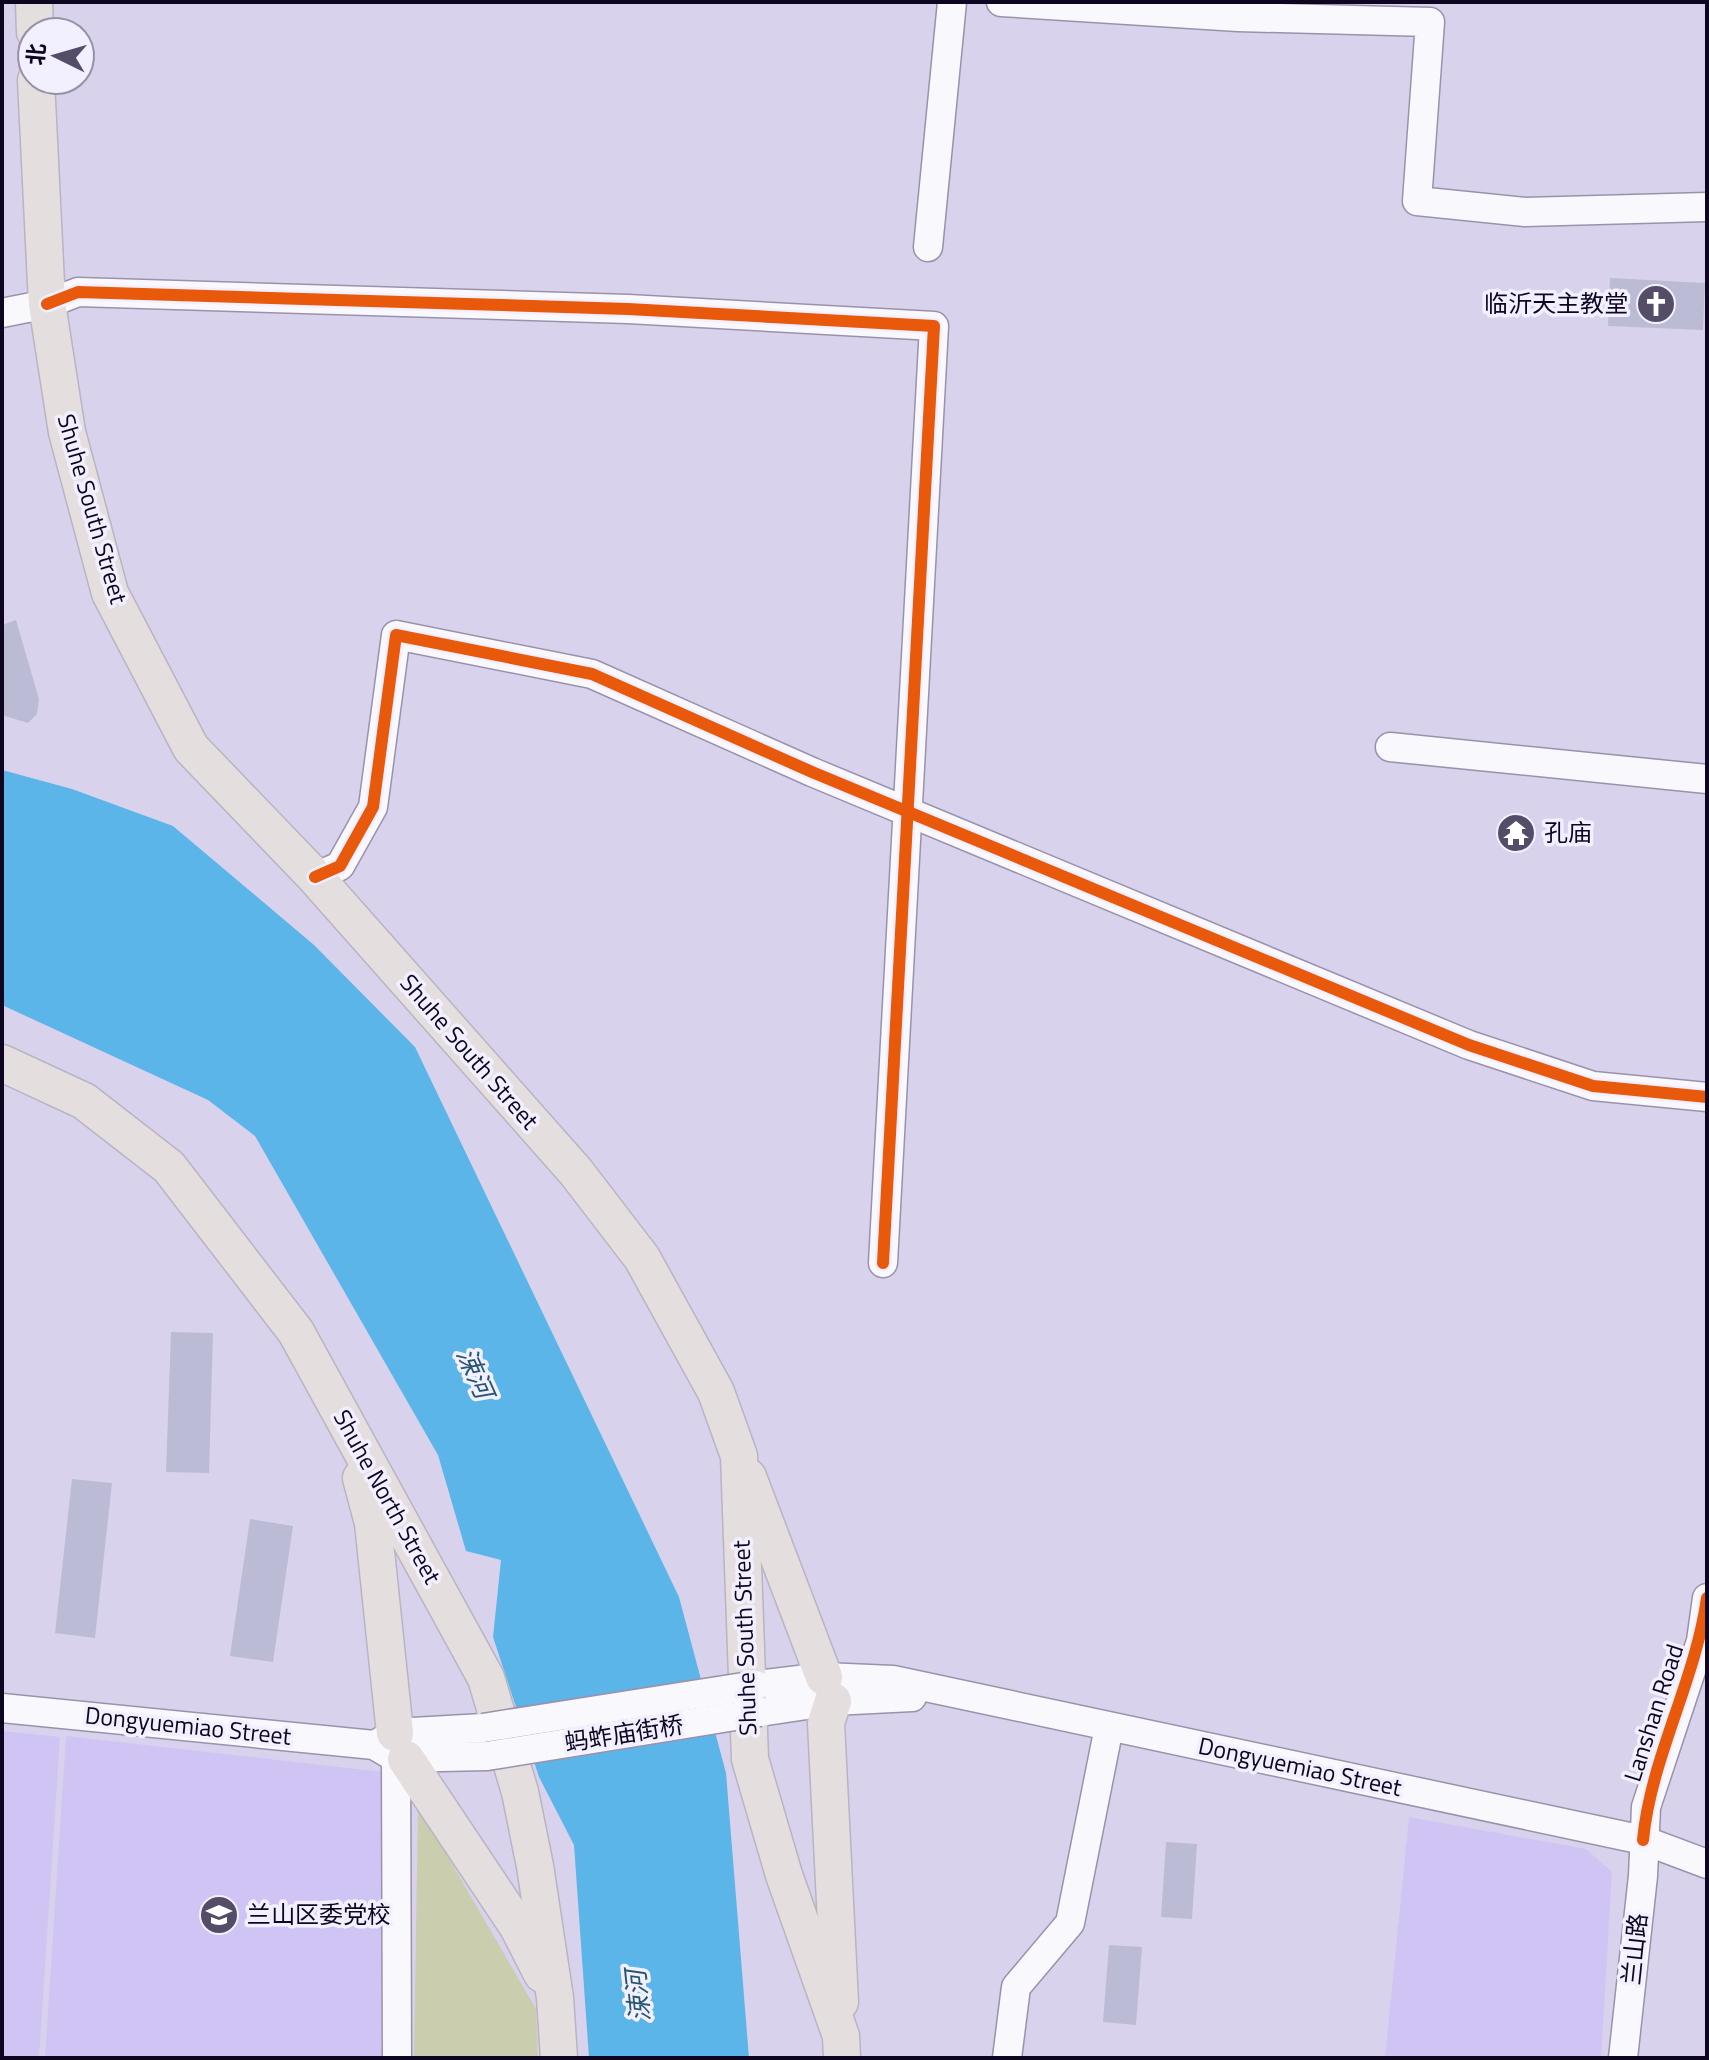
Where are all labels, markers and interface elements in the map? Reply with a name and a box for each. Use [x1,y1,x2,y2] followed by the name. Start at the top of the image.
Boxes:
[16,16,96,96] north arrow
[18,42,54,67] text: 北
[1635,283,1677,325] church icon: 临沂天主教堂
[1484,285,1628,321] place label: 临沂天主教堂
[49,410,137,608] street label: Shuhe South Street
[1495,812,1537,854] temple icon: 孔庙
[1544,814,1592,850] place label: 孔庙
[392,966,548,1137] street label: Shuhe South Street
[447,1341,506,1409] water label: 涑河
[325,1403,451,1591] street label: Shuhe North Street
[723,1539,765,1737] street label: Shuhe South Street
[1614,1639,1692,1786] street label: Lanshan Road
[83,1696,293,1754] street label: Dongyuemiao Street
[562,1706,686,1760] street label: 蚂蚱庙街桥
[1195,1727,1406,1805] street label: Dongyuemiao Street
[198,1894,240,1936] school or university icon: 兰山区委党校
[247,1896,391,1932] place label: 兰山区委党校
[1612,1911,1656,1987] street label: 兰山路
[615,1963,660,2024] water label: 涑河

